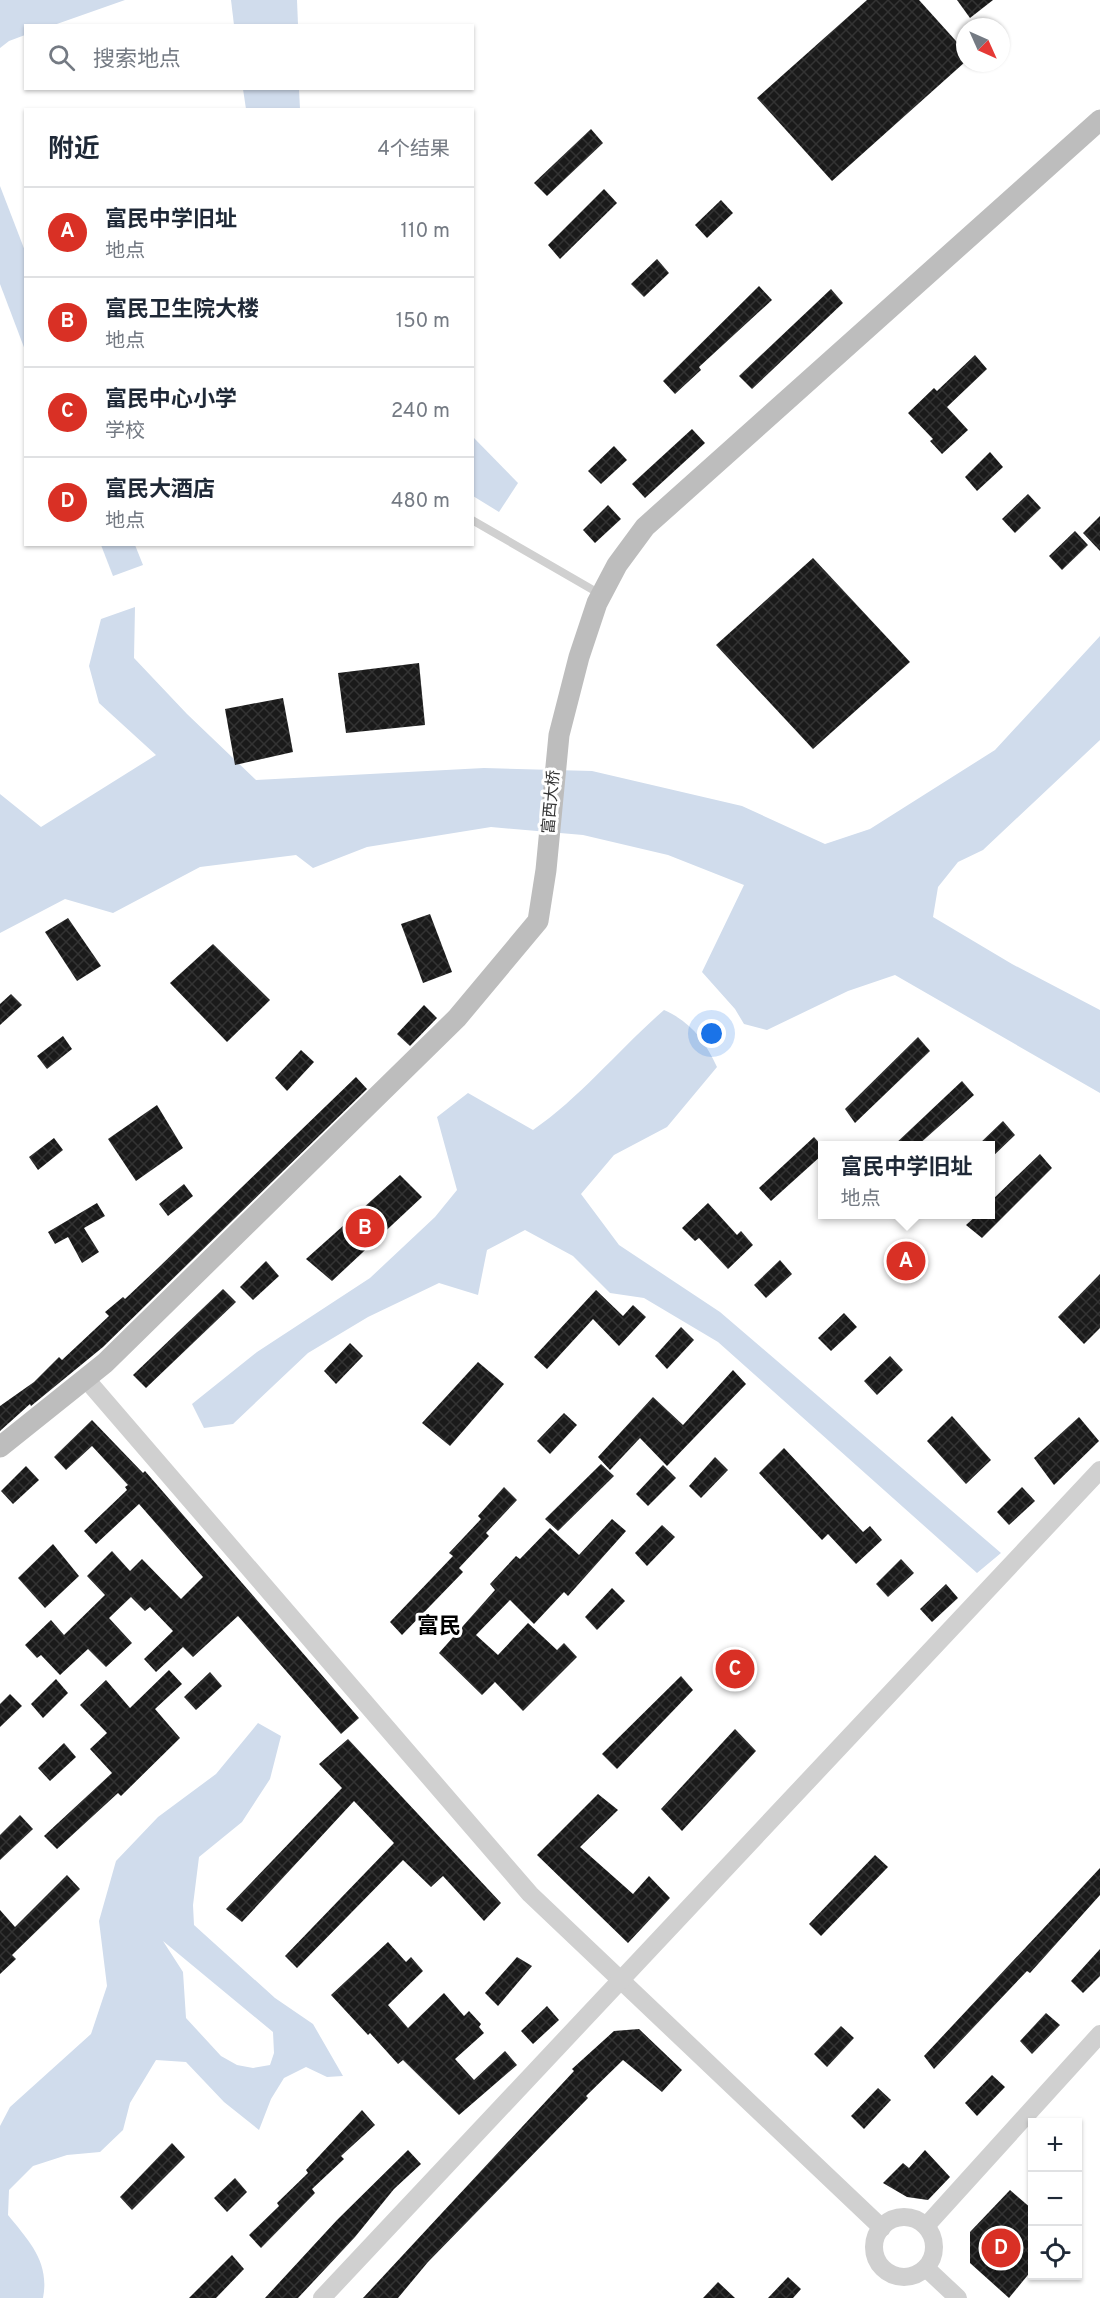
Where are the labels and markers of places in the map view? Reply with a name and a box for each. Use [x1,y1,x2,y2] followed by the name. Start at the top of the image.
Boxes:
[346,1206,385,1250] pin: B
[886,1238,926,1284] pin: A
[716,1646,754,1692] pin: C
[982,2226,1020,2270] pin: D

